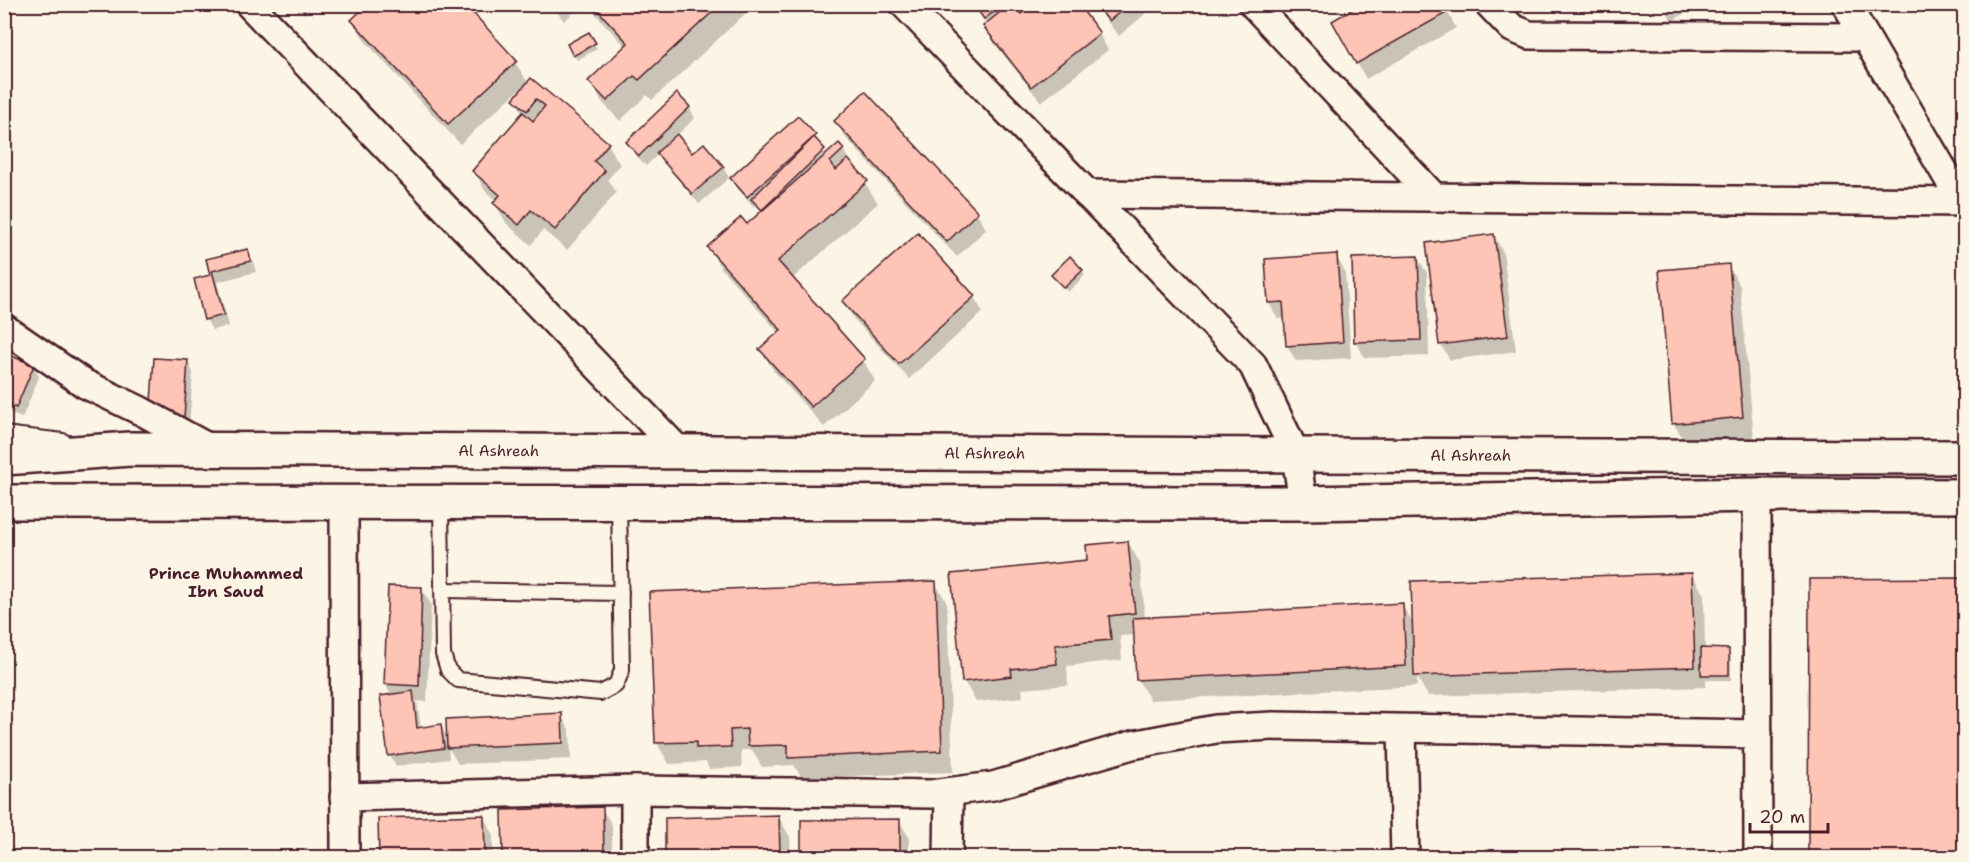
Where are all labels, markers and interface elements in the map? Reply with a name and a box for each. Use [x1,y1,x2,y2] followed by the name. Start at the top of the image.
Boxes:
[458,441,539,461] street label: Al Ashreah
[944,443,1025,464] street label: Al Ashreah
[1430,445,1511,466] street label: Al Ashreah
[149,563,303,602] district label: Prince Muhammed Ibn Saud
[1750,796,1828,834] scale bar
[1759,805,1805,829] text: 20 m

